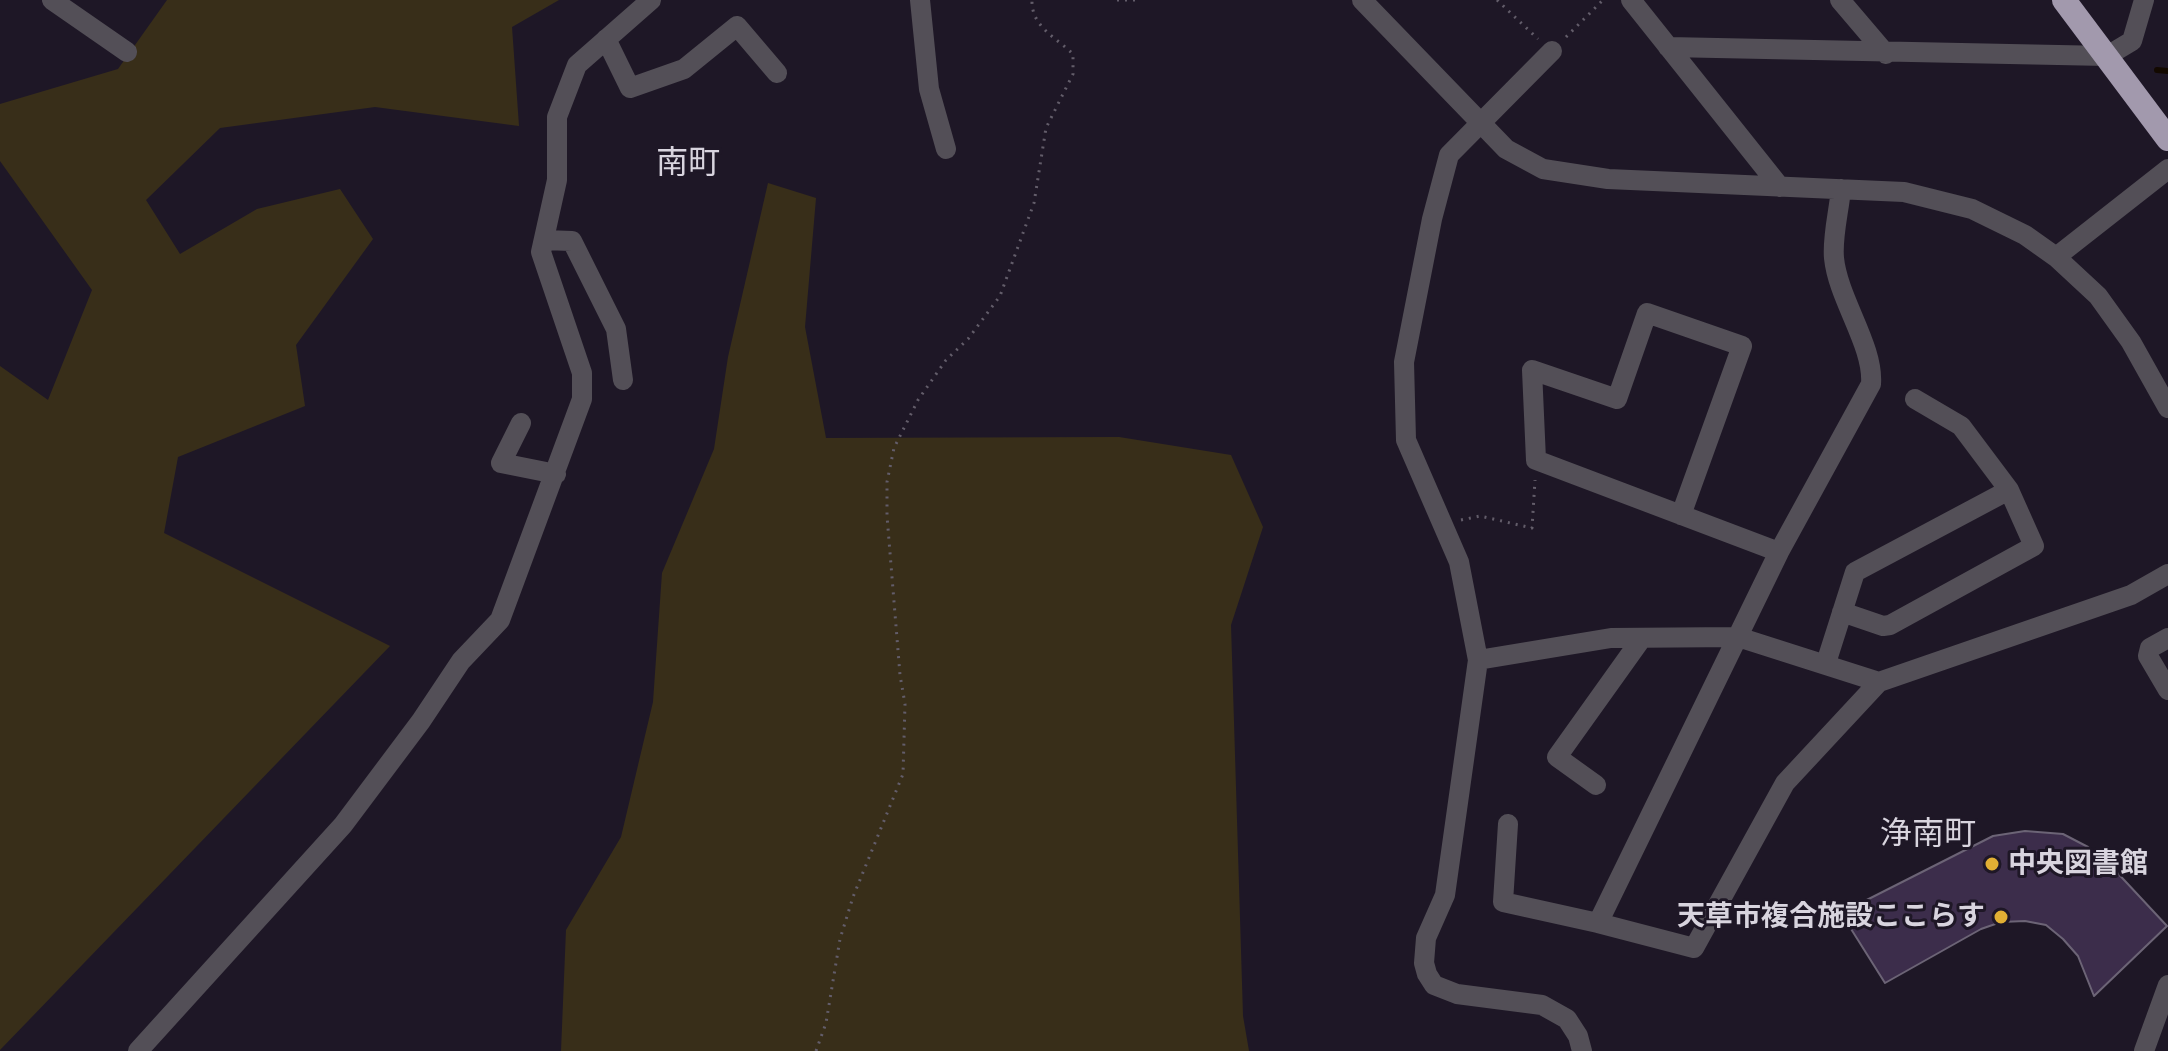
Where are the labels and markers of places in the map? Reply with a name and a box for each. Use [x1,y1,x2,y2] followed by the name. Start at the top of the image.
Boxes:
[2008,847,2148,881] place label: 中央図書館
[1983,855,2001,873] marker: 中央図書館
[1677,900,1985,934] place label: 天草市複合施設ここらす
[1992,908,2010,926] marker: 天草市複合施設ここらす

